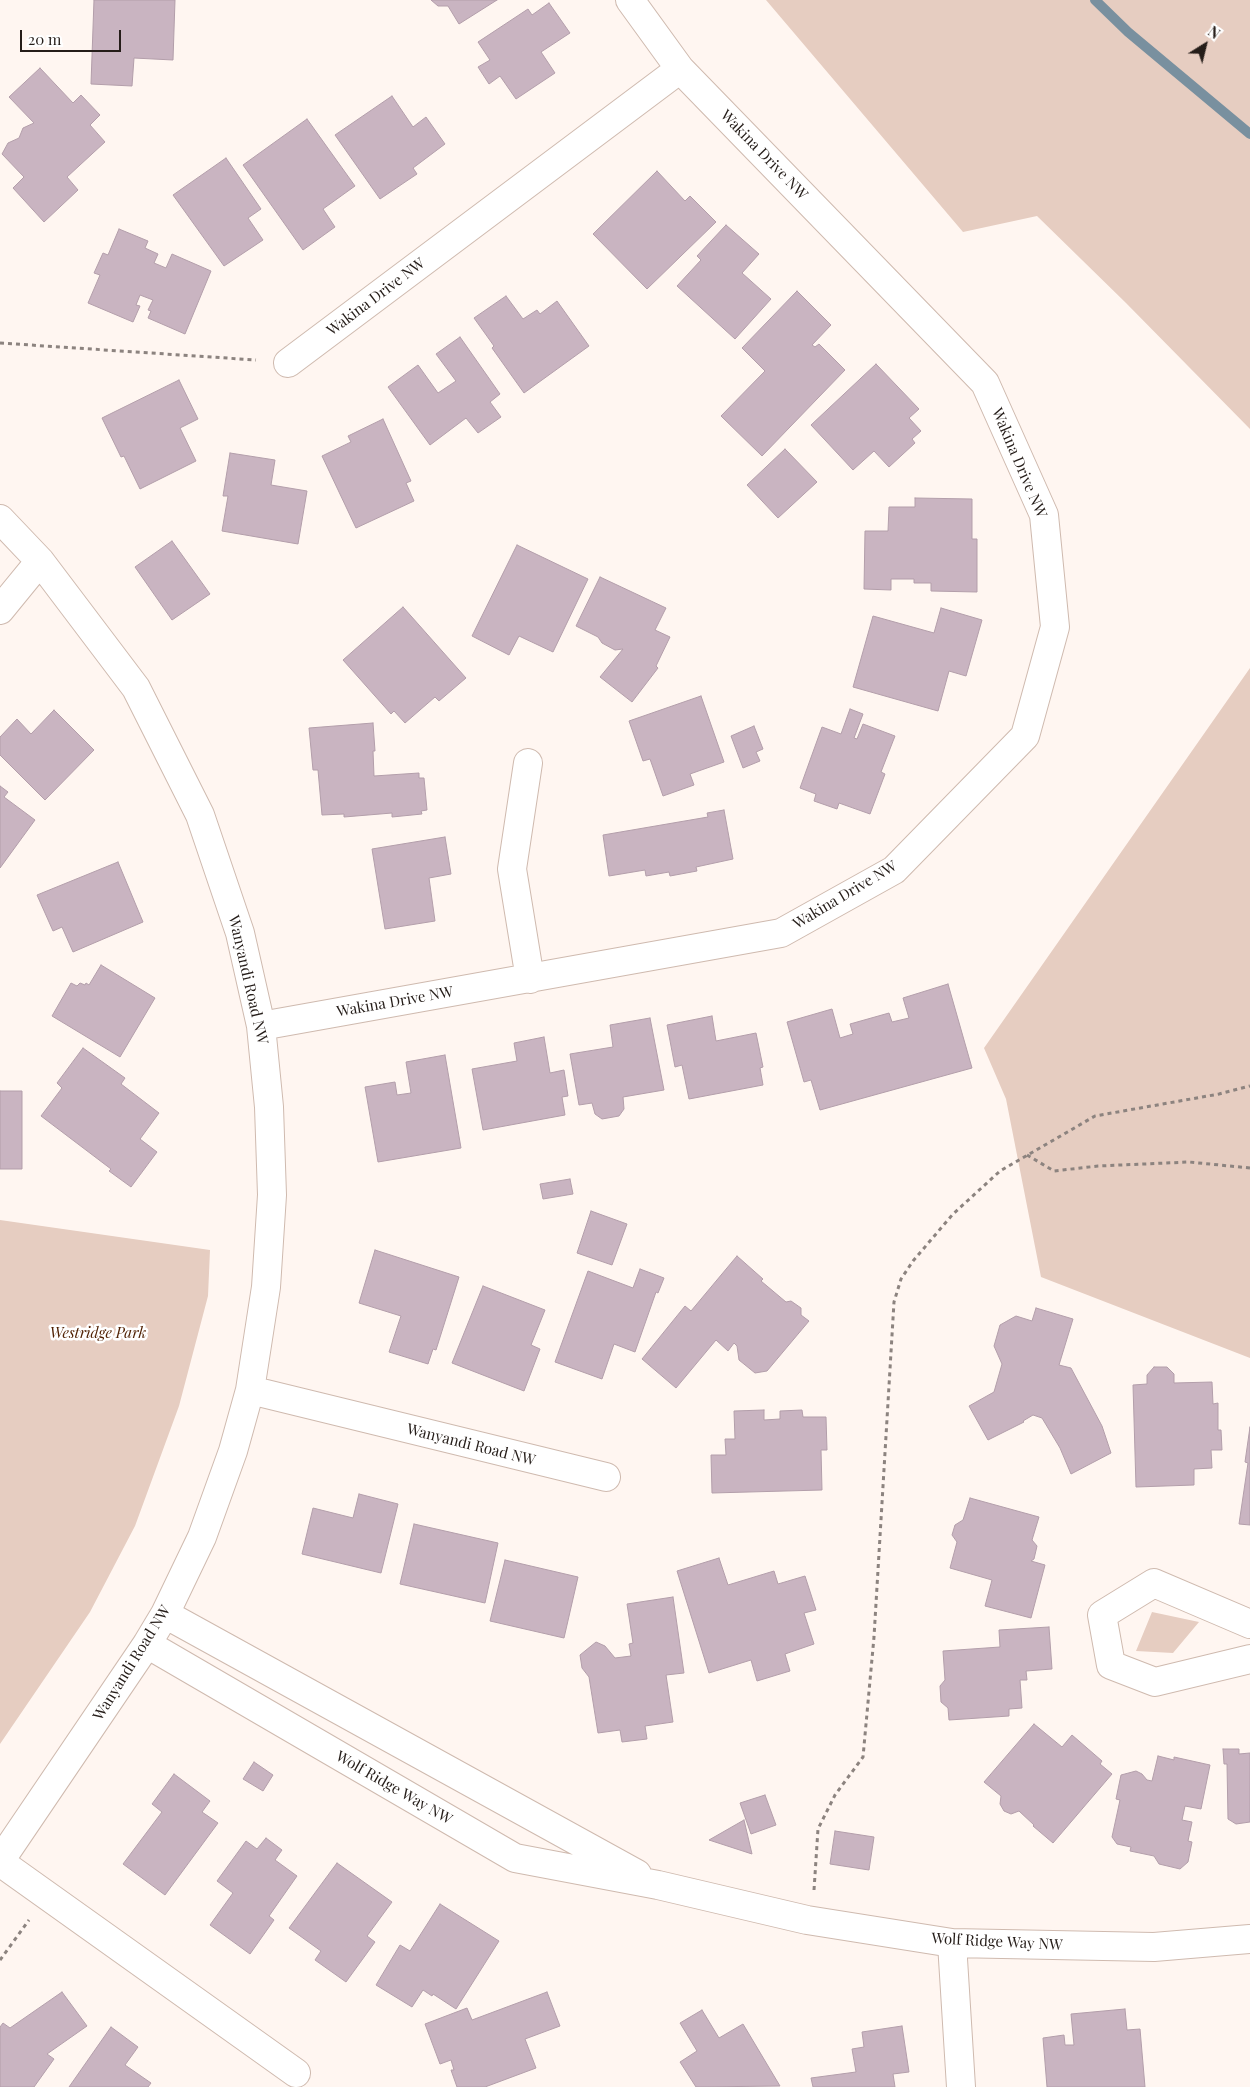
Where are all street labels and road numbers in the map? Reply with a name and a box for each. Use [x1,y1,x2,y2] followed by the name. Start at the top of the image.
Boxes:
[717,106,811,204] street label: Wakina Drive NW
[324,254,428,340] street label: Wakina Drive NW
[988,405,1050,521] street label: Wakina Drive NW
[790,857,900,933] street label: Wakina Drive NW
[224,914,272,1046] street label: Wanyandi Road NW
[335,983,455,1021] street label: Wakina Drive NW
[405,1420,537,1470] street label: Wanyandi Road NW
[89,1602,175,1724] street label: Wanyandi Road NW
[333,1747,455,1829] street label: Wolf Ridge Way NW
[931,1930,1063,1954] street label: Wolf Ridge Way NW

